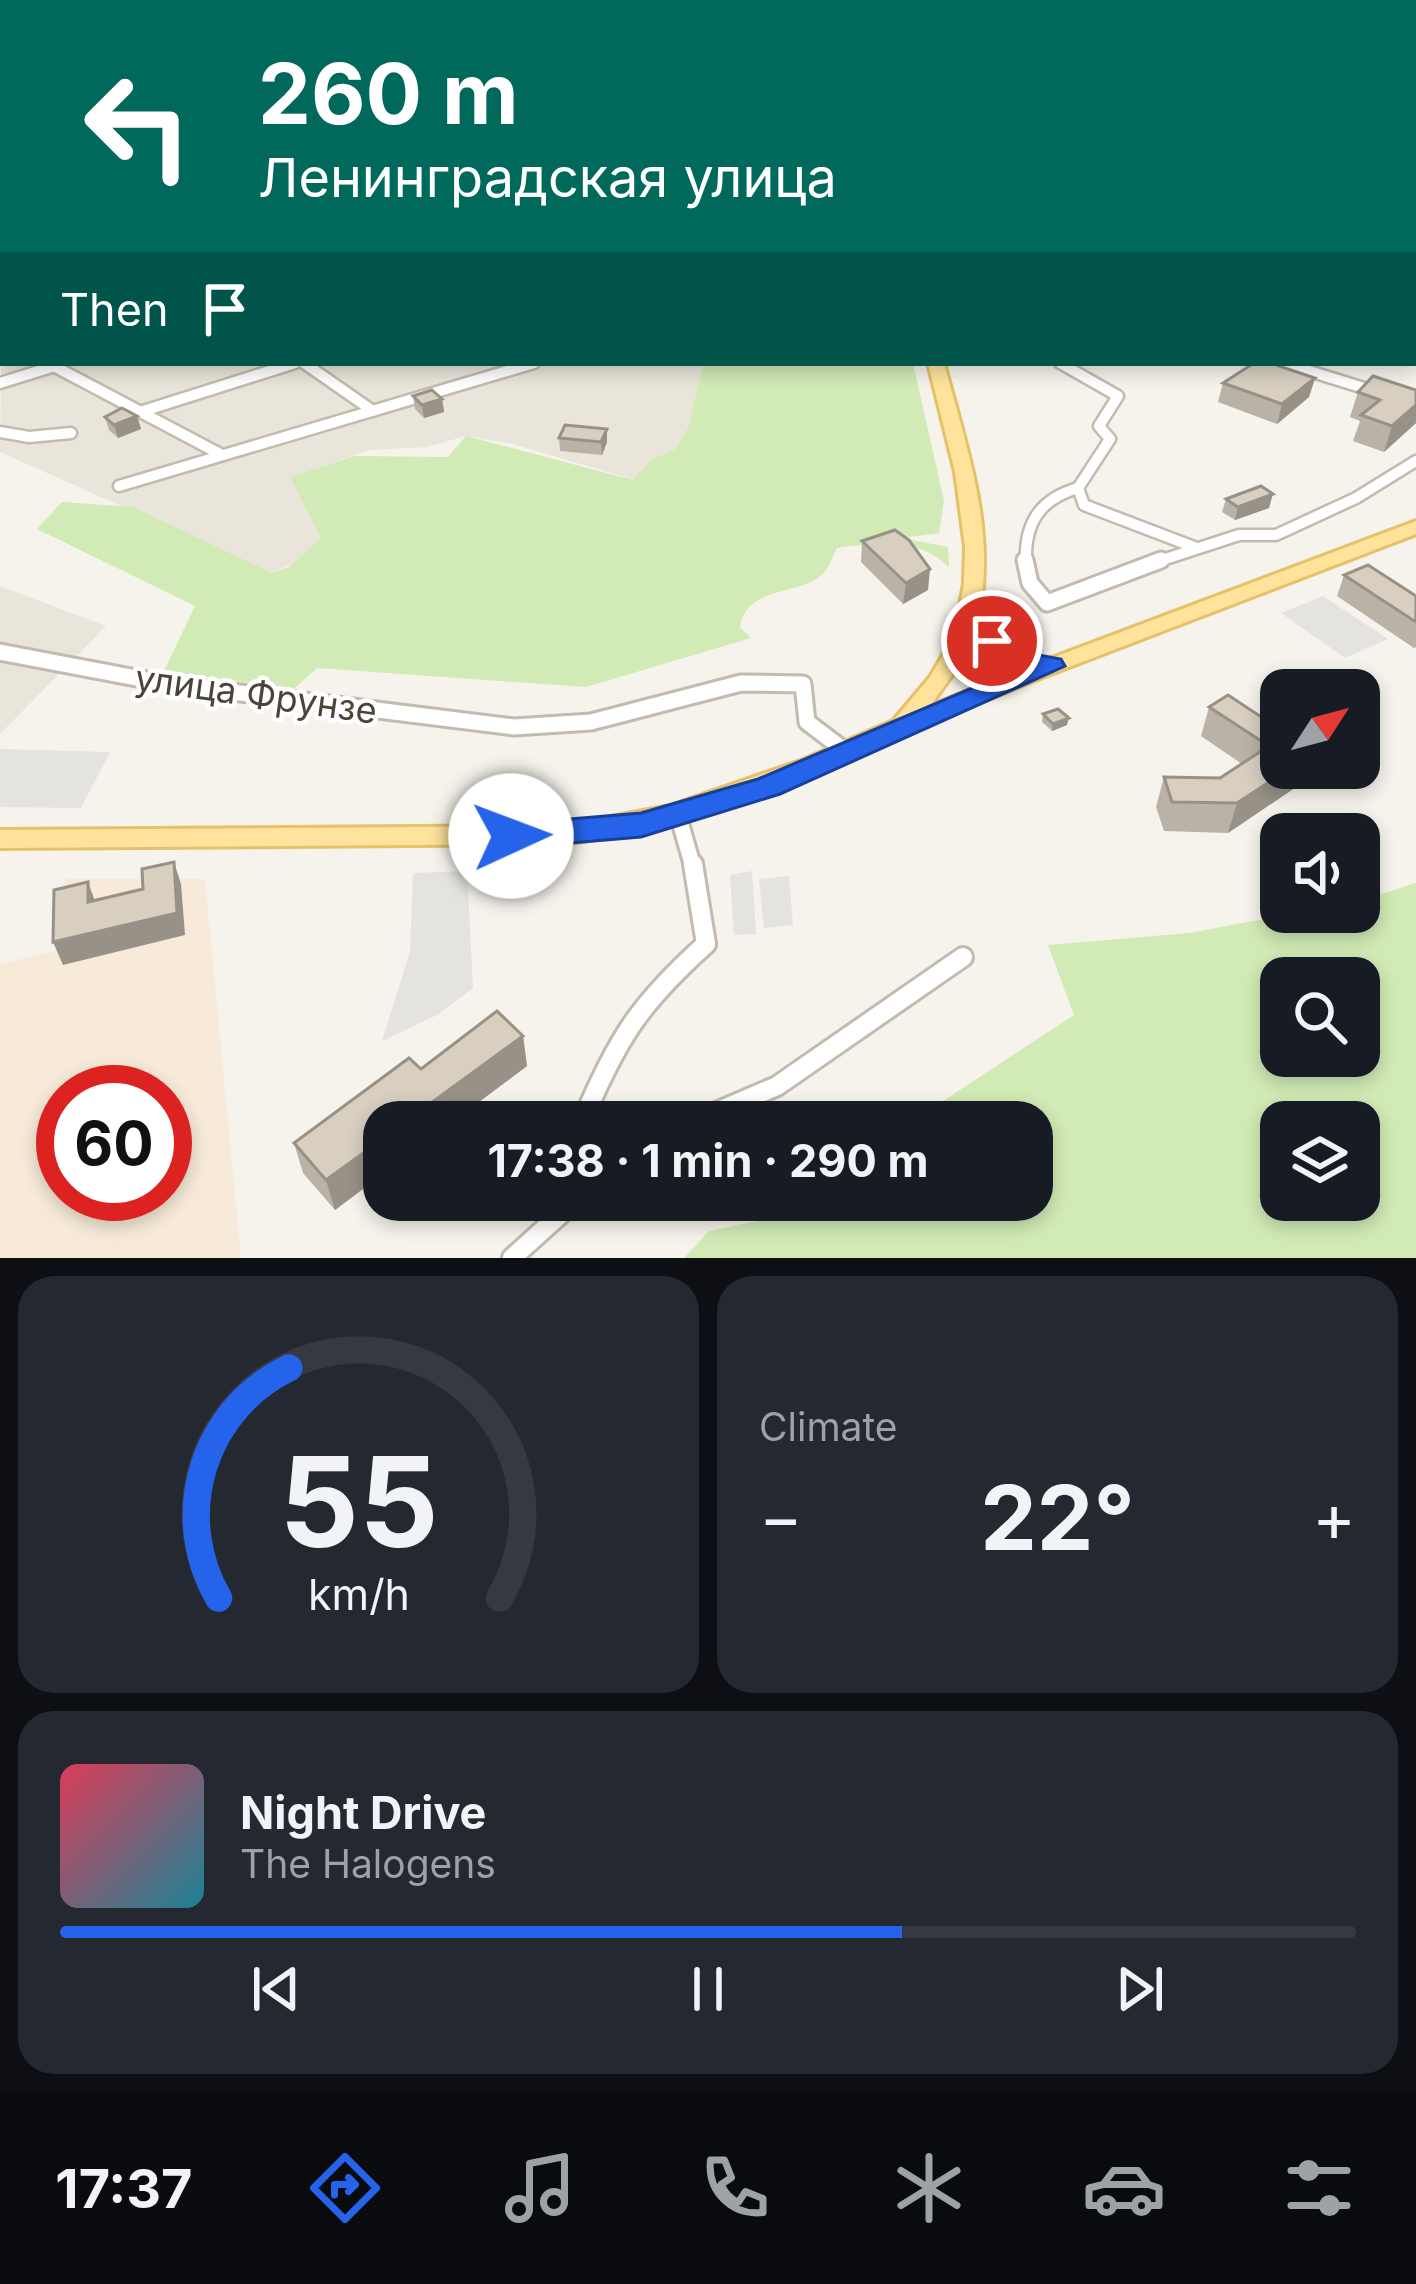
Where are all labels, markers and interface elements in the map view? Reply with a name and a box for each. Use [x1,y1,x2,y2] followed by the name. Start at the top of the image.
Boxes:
[258,43,519,144] text: 260 m
[60,48,216,204] icon: left
[258,145,837,210] text: Ленинградская улица
[192,276,258,342] icon: arrive
[60,282,168,337] text: Then
[941,590,1043,692] pin
[959,608,1025,674] icon: arrive
[132,655,380,733] street label: улица Фрунзе
[1260,669,1380,789] north arrow
[1260,669,1380,1221] map controls
[448,773,574,899] position arrow
[1260,813,1380,933] button: sound
[1260,957,1380,1077] button: search
[36,1065,192,1221] speed limit sign: 60
[1260,1101,1380,1221] button: layers
[487,1133,929,1188] text: 17:38 · 1 min · 290 m
[759,1403,898,1450] text: Climate
[279,1426,438,1577] text: 55
[980,1463,1135,1572] text: 22°
[759,1477,803,1557] text: −
[1312,1477,1356,1557] text: +
[308,1567,409,1619] text: km/h
[240,1785,486,1840] text: Night Drive
[240,1840,496,1887] text: The Halogens
[243,1956,309,2022] icon: previous
[675,1956,741,2022] icon: pause
[1107,1956,1173,2022] icon: next
[303,2146,387,2230] icon: directions
[498,2146,582,2230] icon: music
[693,2146,777,2230] icon: phone
[887,2146,971,2230] icon: climate
[1082,2146,1166,2230] icon: car
[1277,2146,1361,2230] icon: filters
[55,2156,193,2221] text: 17:37

